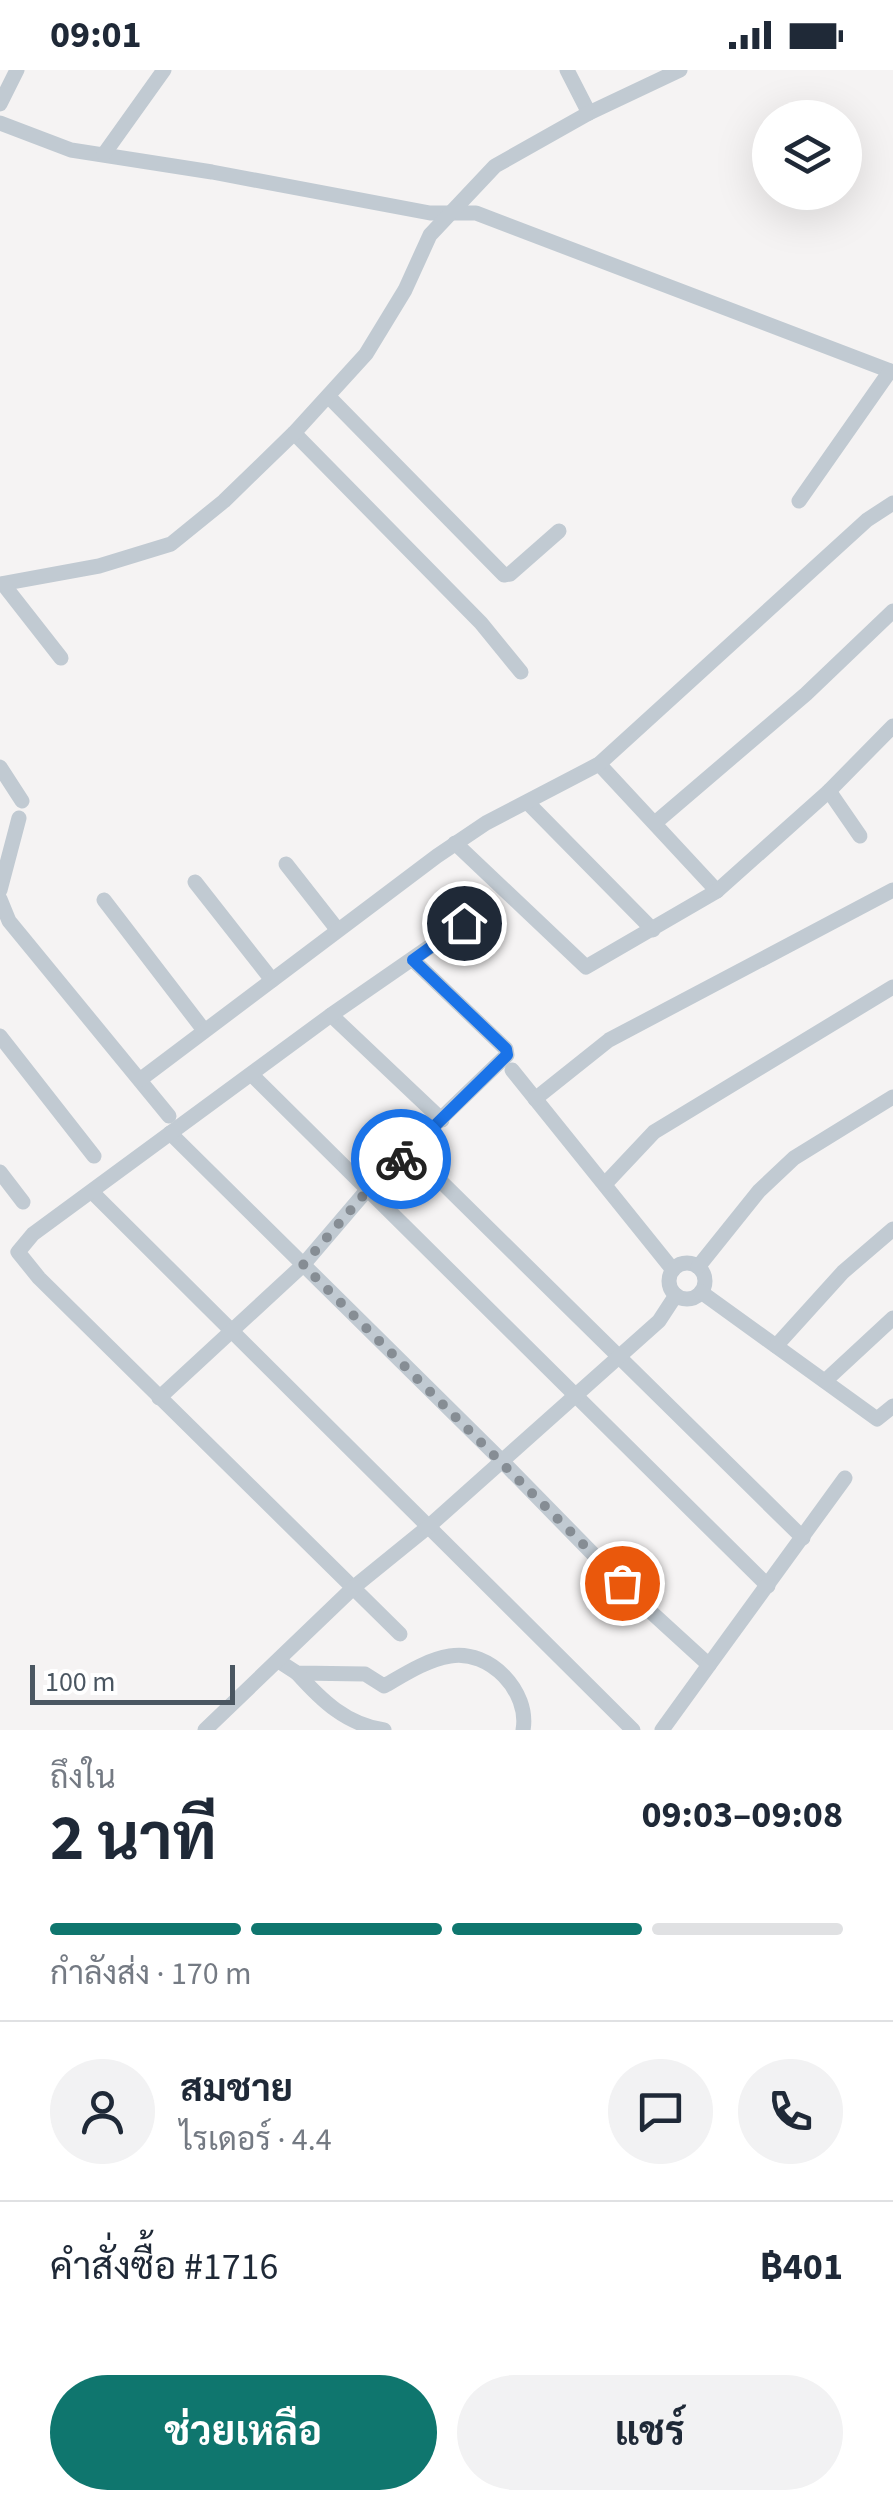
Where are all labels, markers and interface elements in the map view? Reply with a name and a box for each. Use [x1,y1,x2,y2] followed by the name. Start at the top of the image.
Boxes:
[50,8,142,62] text: 09:01
[752,100,862,210] map controls
[752,100,862,210] button: layers
[422,881,507,966] pin
[437,896,492,951] icon: home
[351,1109,451,1209] courier
[374,1132,429,1187] icon: bike
[580,1541,665,1626] pin
[595,1556,650,1611] icon: bag
[30,1660,235,1704] scale bar
[45,1662,116,1702] text: 100 m
[50,1755,116,1801] text: ถึงใน
[641,1788,843,1842] text: 09:03–09:08
[50,1792,217,1885] text: 2 นาที
[50,1951,252,1997] text: กำลังส่ง · 170 m
[50,2059,155,2164] button: person
[608,2059,713,2164] button: chat
[738,2059,843,2164] button: phone
[180,2062,293,2116] text: สมชาย
[180,2117,332,2163] text: ไรเดอร์ · 4.4
[50,2240,278,2294] text: คำสั่งซื้อ #1716
[760,2240,843,2294] text: ฿401
[50,2375,437,2490] button: ช่วยเหลือ
[457,2375,843,2490] button: แชร์

